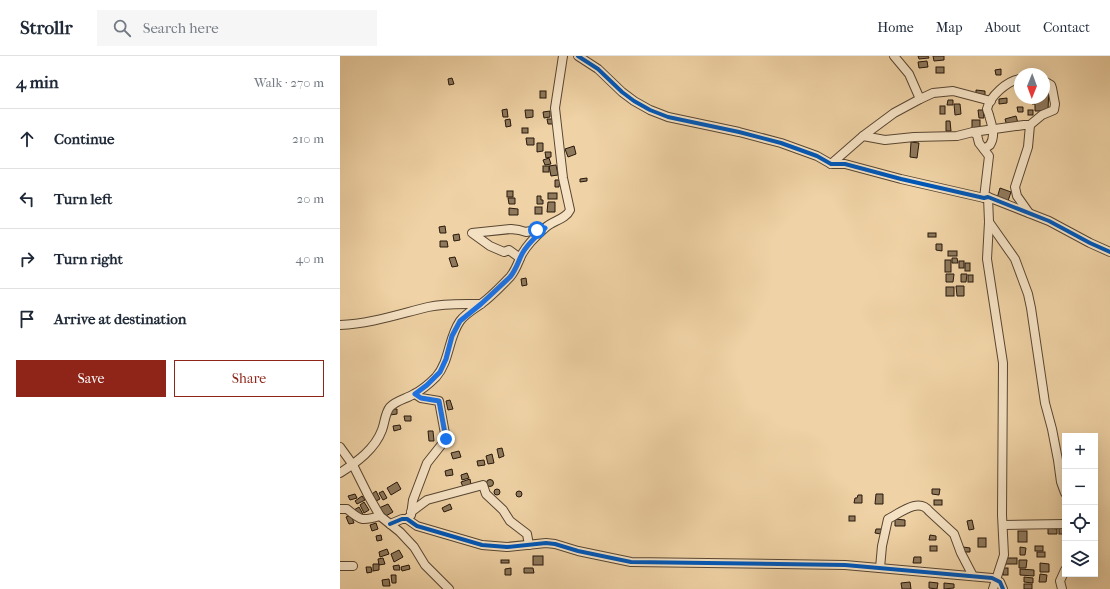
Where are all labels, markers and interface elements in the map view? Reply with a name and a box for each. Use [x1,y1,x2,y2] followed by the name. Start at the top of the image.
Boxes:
[97,10,377,46] search box
[20,17,73,39] text: Strollr
[111,17,133,39] icon: search
[143,19,219,37] text: Search here
[877,19,914,36] text: Home
[936,19,963,36] text: Map
[985,19,1021,36] text: About
[1043,19,1090,36] text: Contact
[1014,68,1050,104] north arrow
[16,72,59,92] text: 4 min
[254,75,324,90] text: Walk · 270 m
[16,128,38,150] icon: ahead
[54,130,114,148] text: Continue
[292,131,324,146] text: 210 m
[16,188,38,210] icon: left
[54,190,112,208] text: Turn left
[297,191,324,206] text: 20 m
[528,221,546,239] route start
[16,248,38,270] icon: right
[54,250,123,268] text: Turn right
[296,251,324,266] text: 40 m
[16,308,38,330] icon: arrive
[54,310,186,328] text: Arrive at destination
[16,360,166,397] button: Save
[174,360,324,397] button: Share
[437,430,455,448] route end
[1062,433,1098,577] map controls
[1062,433,1098,469] button: +
[1062,469,1098,505] button: −
[1062,505,1098,541] button: locate
[1062,541,1098,577] button: layers

